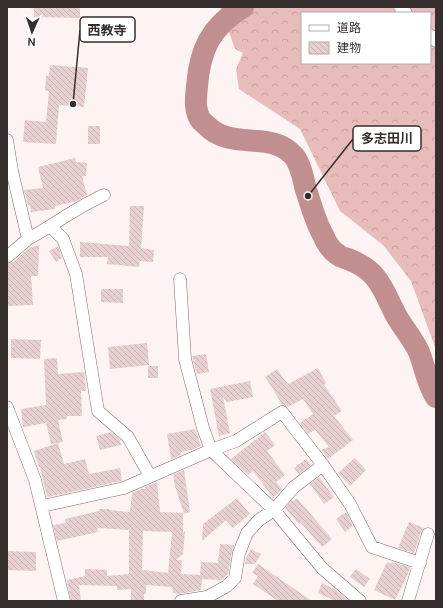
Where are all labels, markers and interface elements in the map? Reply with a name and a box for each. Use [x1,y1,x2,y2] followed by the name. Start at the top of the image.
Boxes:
[12,12,52,52] north arrow
[301,12,431,64] legend
[80,17,135,42] callout: 西教寺
[337,20,361,36] text: 道路
[87,22,127,39] text: 西教寺
[27,35,36,49] text: N
[337,40,361,56] text: 建物
[353,126,421,151] callout: 多志田川
[361,130,413,147] text: 多志田川

